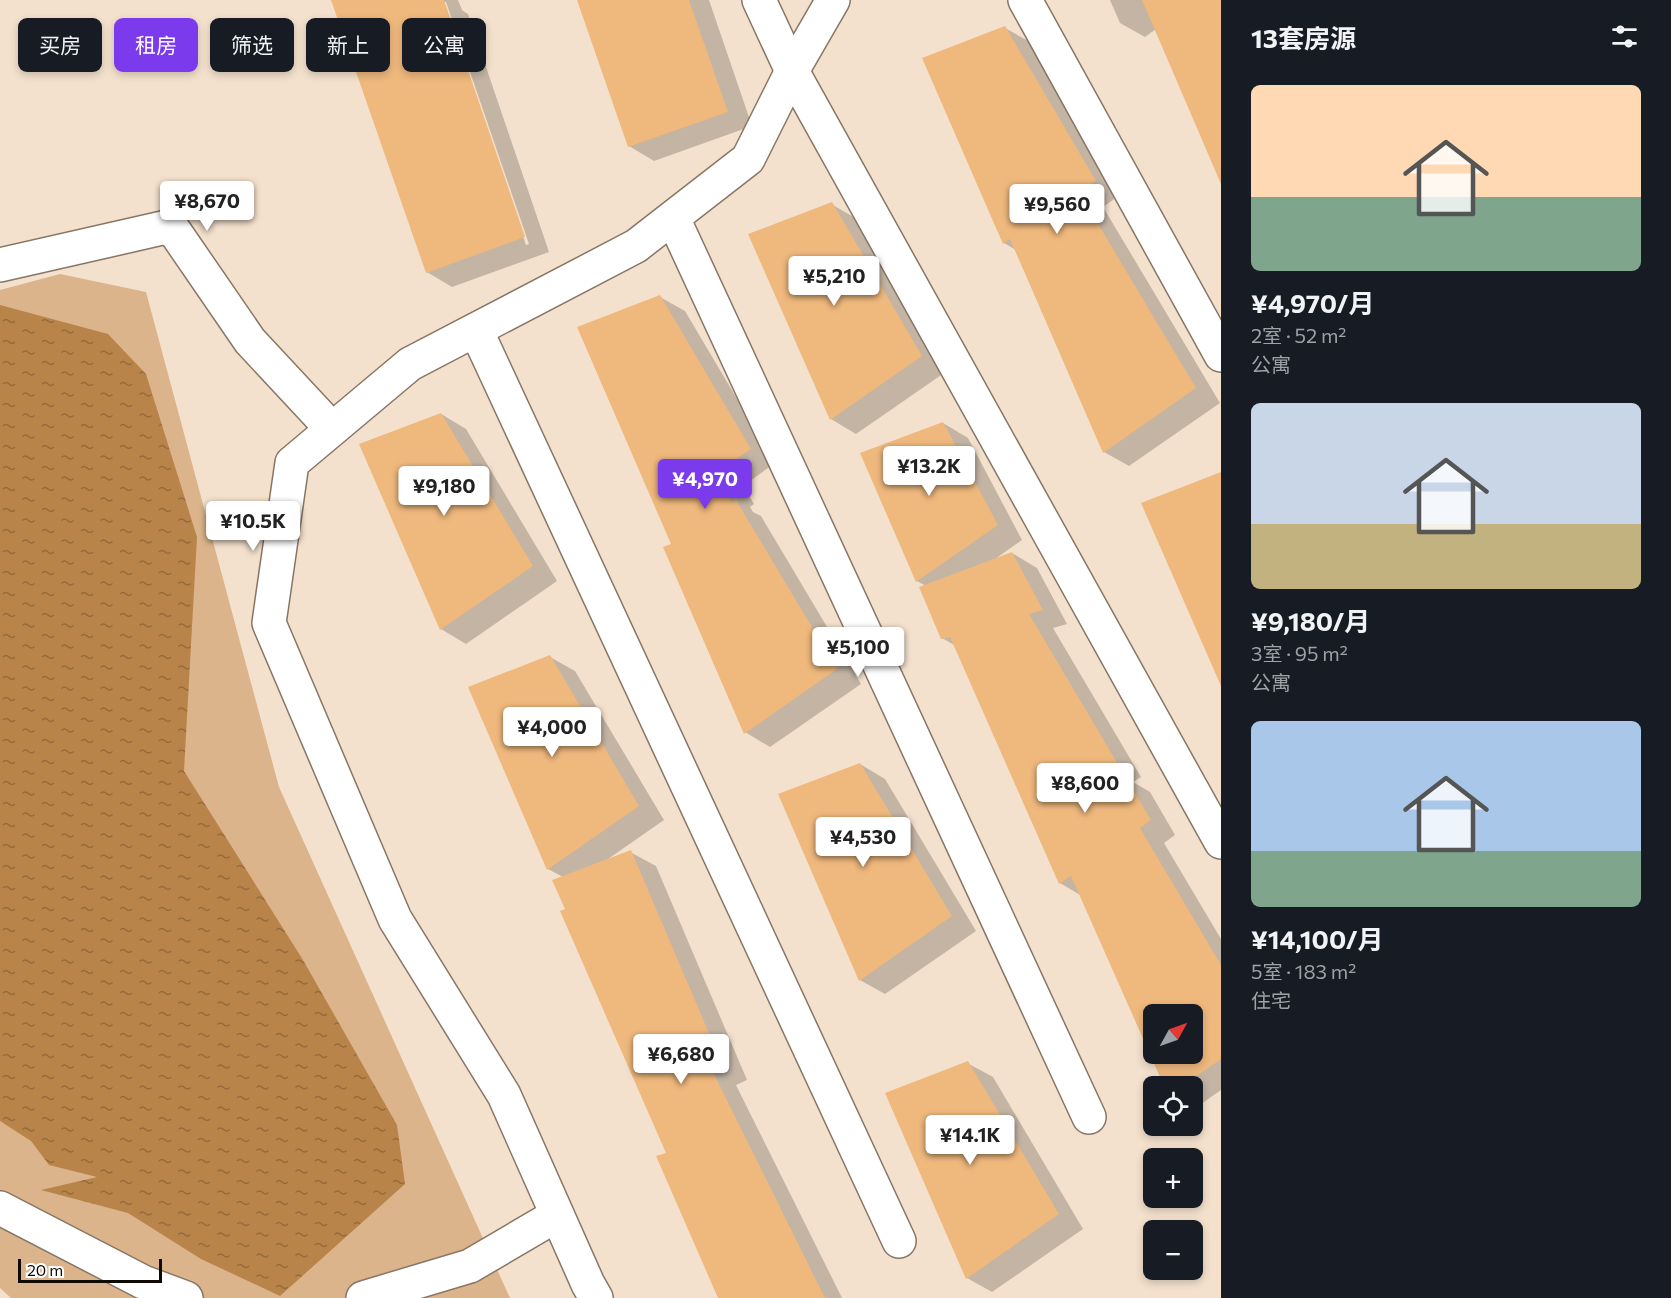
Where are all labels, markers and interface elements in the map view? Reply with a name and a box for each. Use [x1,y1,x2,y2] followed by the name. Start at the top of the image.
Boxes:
[18,18,102,72] chip: 买房
[114,18,198,72] chip: 租房
[210,18,294,72] chip: 筛选
[306,18,390,72] chip: 新上
[402,18,486,72] chip: 公寓
[1608,20,1641,53] icon: filters
[1251,22,1356,53] text: 13套房源
[1392,124,1500,232] icon: home
[158,181,256,232] pin: ¥8,670
[1008,184,1106,235] pin: ¥9,560
[174,188,240,212] text: ¥8,670
[1023,191,1091,215] text: ¥9,560
[785,256,883,307] pin: ¥5,210
[802,263,866,287] text: ¥5,210
[1251,287,1374,318] text: ¥4,970/月
[1251,323,1346,347] text: 2室 · 52 m²
[1251,352,1291,376] text: 公寓
[1392,442,1500,550] icon: home
[880,446,978,497] pin: ¥13.2K
[897,453,961,477] text: ¥13.2K
[656,459,754,510] pin: ¥4,970
[395,466,493,517] pin: ¥9,180
[672,466,738,490] text: ¥4,970
[412,473,476,497] text: ¥9,180
[204,501,302,552] pin: ¥10.5K
[220,508,286,532] text: ¥10.5K
[1251,605,1370,636] text: ¥9,180/月
[809,627,907,678] pin: ¥5,100
[826,634,890,658] text: ¥5,100
[1251,641,1348,665] text: 3室 · 95 m²
[1251,670,1291,694] text: 公寓
[503,707,601,758] pin: ¥4,000
[517,714,587,738] text: ¥4,000
[1392,760,1500,868] icon: home
[1036,763,1134,814] pin: ¥8,600
[1051,770,1119,794] text: ¥8,600
[814,817,912,868] pin: ¥4,530
[830,824,896,848] text: ¥4,530
[1251,923,1383,954] text: ¥14,100/月
[1251,959,1356,983] text: 5室 · 183 m²
[1251,988,1291,1012] text: 住宅
[1143,1004,1203,1064] north arrow
[1143,1004,1203,1280] map controls
[632,1034,730,1085] pin: ¥6,680
[647,1041,715,1065] text: ¥6,680
[1143,1076,1203,1136] button: locate
[921,1115,1019,1166] pin: ¥14.1K
[940,1122,1000,1146] text: ¥14.1K
[1143,1148,1203,1208] button: +
[1143,1220,1203,1280] button: −
[18,1256,162,1284] scale bar
[27,1260,63,1279] text: 20 m

